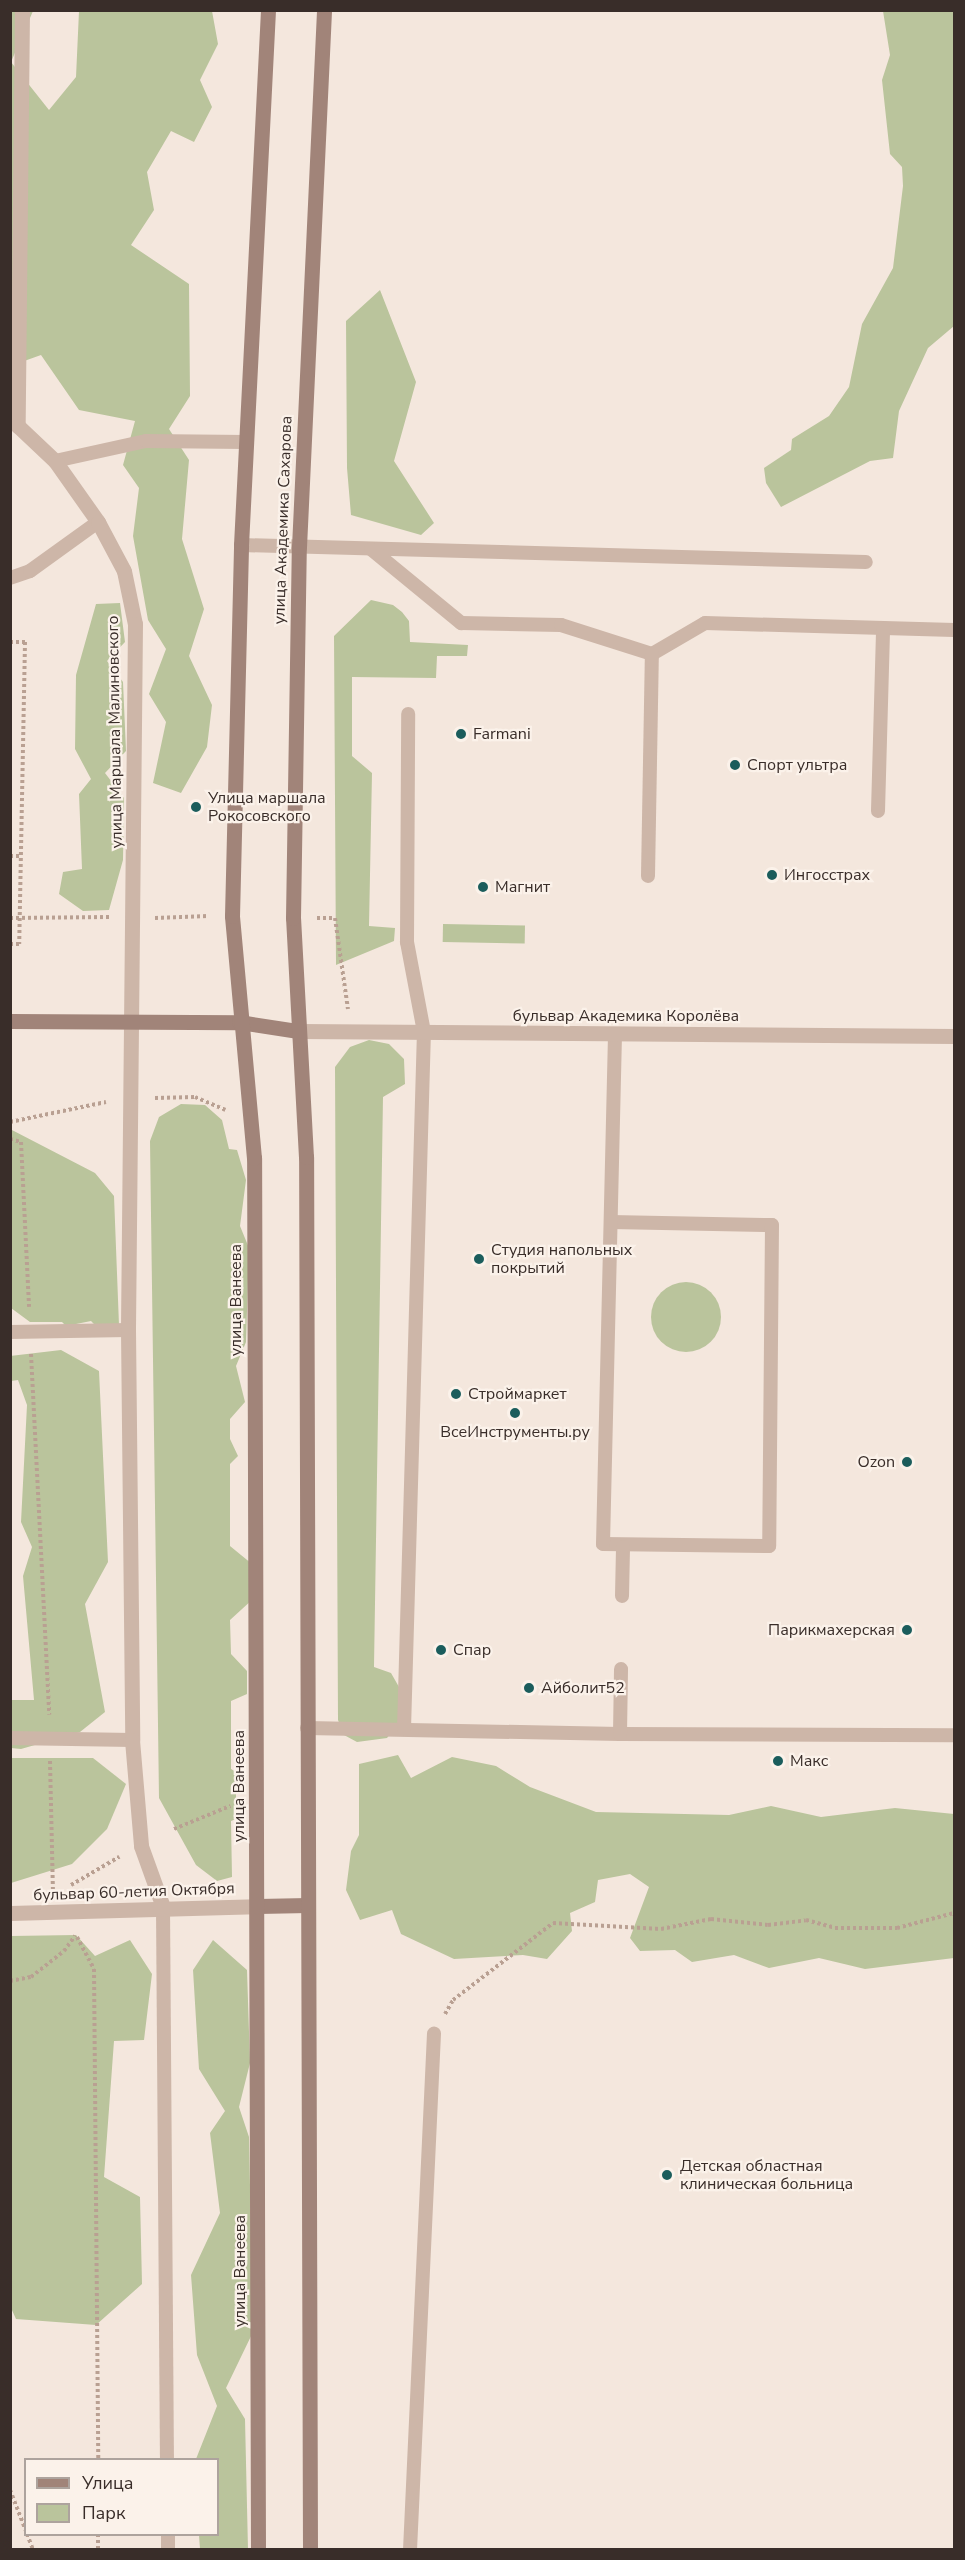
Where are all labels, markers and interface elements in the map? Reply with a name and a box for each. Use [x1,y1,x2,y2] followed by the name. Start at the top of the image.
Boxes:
[270,415,296,625] street label: улица Академика Сахарова
[103,615,127,849] street label: улица Маршала Малиновского
[473,724,531,744] place label: Farmani
[454,727,468,741] marker: Farmani
[747,755,847,775] place label: Спорт ультра
[728,758,742,772] marker: Спорт ультра
[208,788,326,826] place label: Улица маршала Рокосовского
[189,800,203,814] marker: Улица маршала Рокосовского
[784,865,870,885] place label: Ингосстрах
[765,868,779,882] marker: Ингосстрах
[495,877,550,897] place label: Магнит
[476,880,490,894] marker: Магнит
[513,1006,739,1026] street label: бульвар Академика Королёва
[491,1240,632,1278] place label: Студия напольных покрытий
[226,1244,246,1356] street label: улица Ванеева
[472,1252,486,1266] marker: Студия напольных покрытий
[468,1384,567,1404] place label: Строймаркет
[449,1387,463,1401] marker: Строймаркет
[508,1406,522,1420] marker: ВсеИнструменты.ру
[440,1422,590,1442] place label: ВсеИнструменты.ру
[857,1452,895,1472] place label: Ozon
[900,1455,914,1469] marker: Ozon
[768,1620,895,1640] place label: Парикмахерская
[900,1623,914,1637] marker: Парикмахерская
[453,1640,491,1660] place label: Спар
[434,1643,448,1657] marker: Спар
[541,1678,625,1698] place label: Айболит52
[522,1681,536,1695] marker: Айболит52
[229,1730,249,1842] street label: улица Ванеева
[790,1751,828,1771] place label: Макс
[771,1754,785,1768] marker: Макс
[33,1879,235,1905] street label: бульвар 60-летия Октября
[680,2156,853,2194] place label: Детская областная клиническая больница
[658,2166,676,2184] marker: Детская областная клиническая больница
[230,2215,250,2327] street label: улица Ванеева
[24,2458,219,2536] legend
[82,2471,133,2495] text: Улица
[82,2501,125,2525] text: Парк

